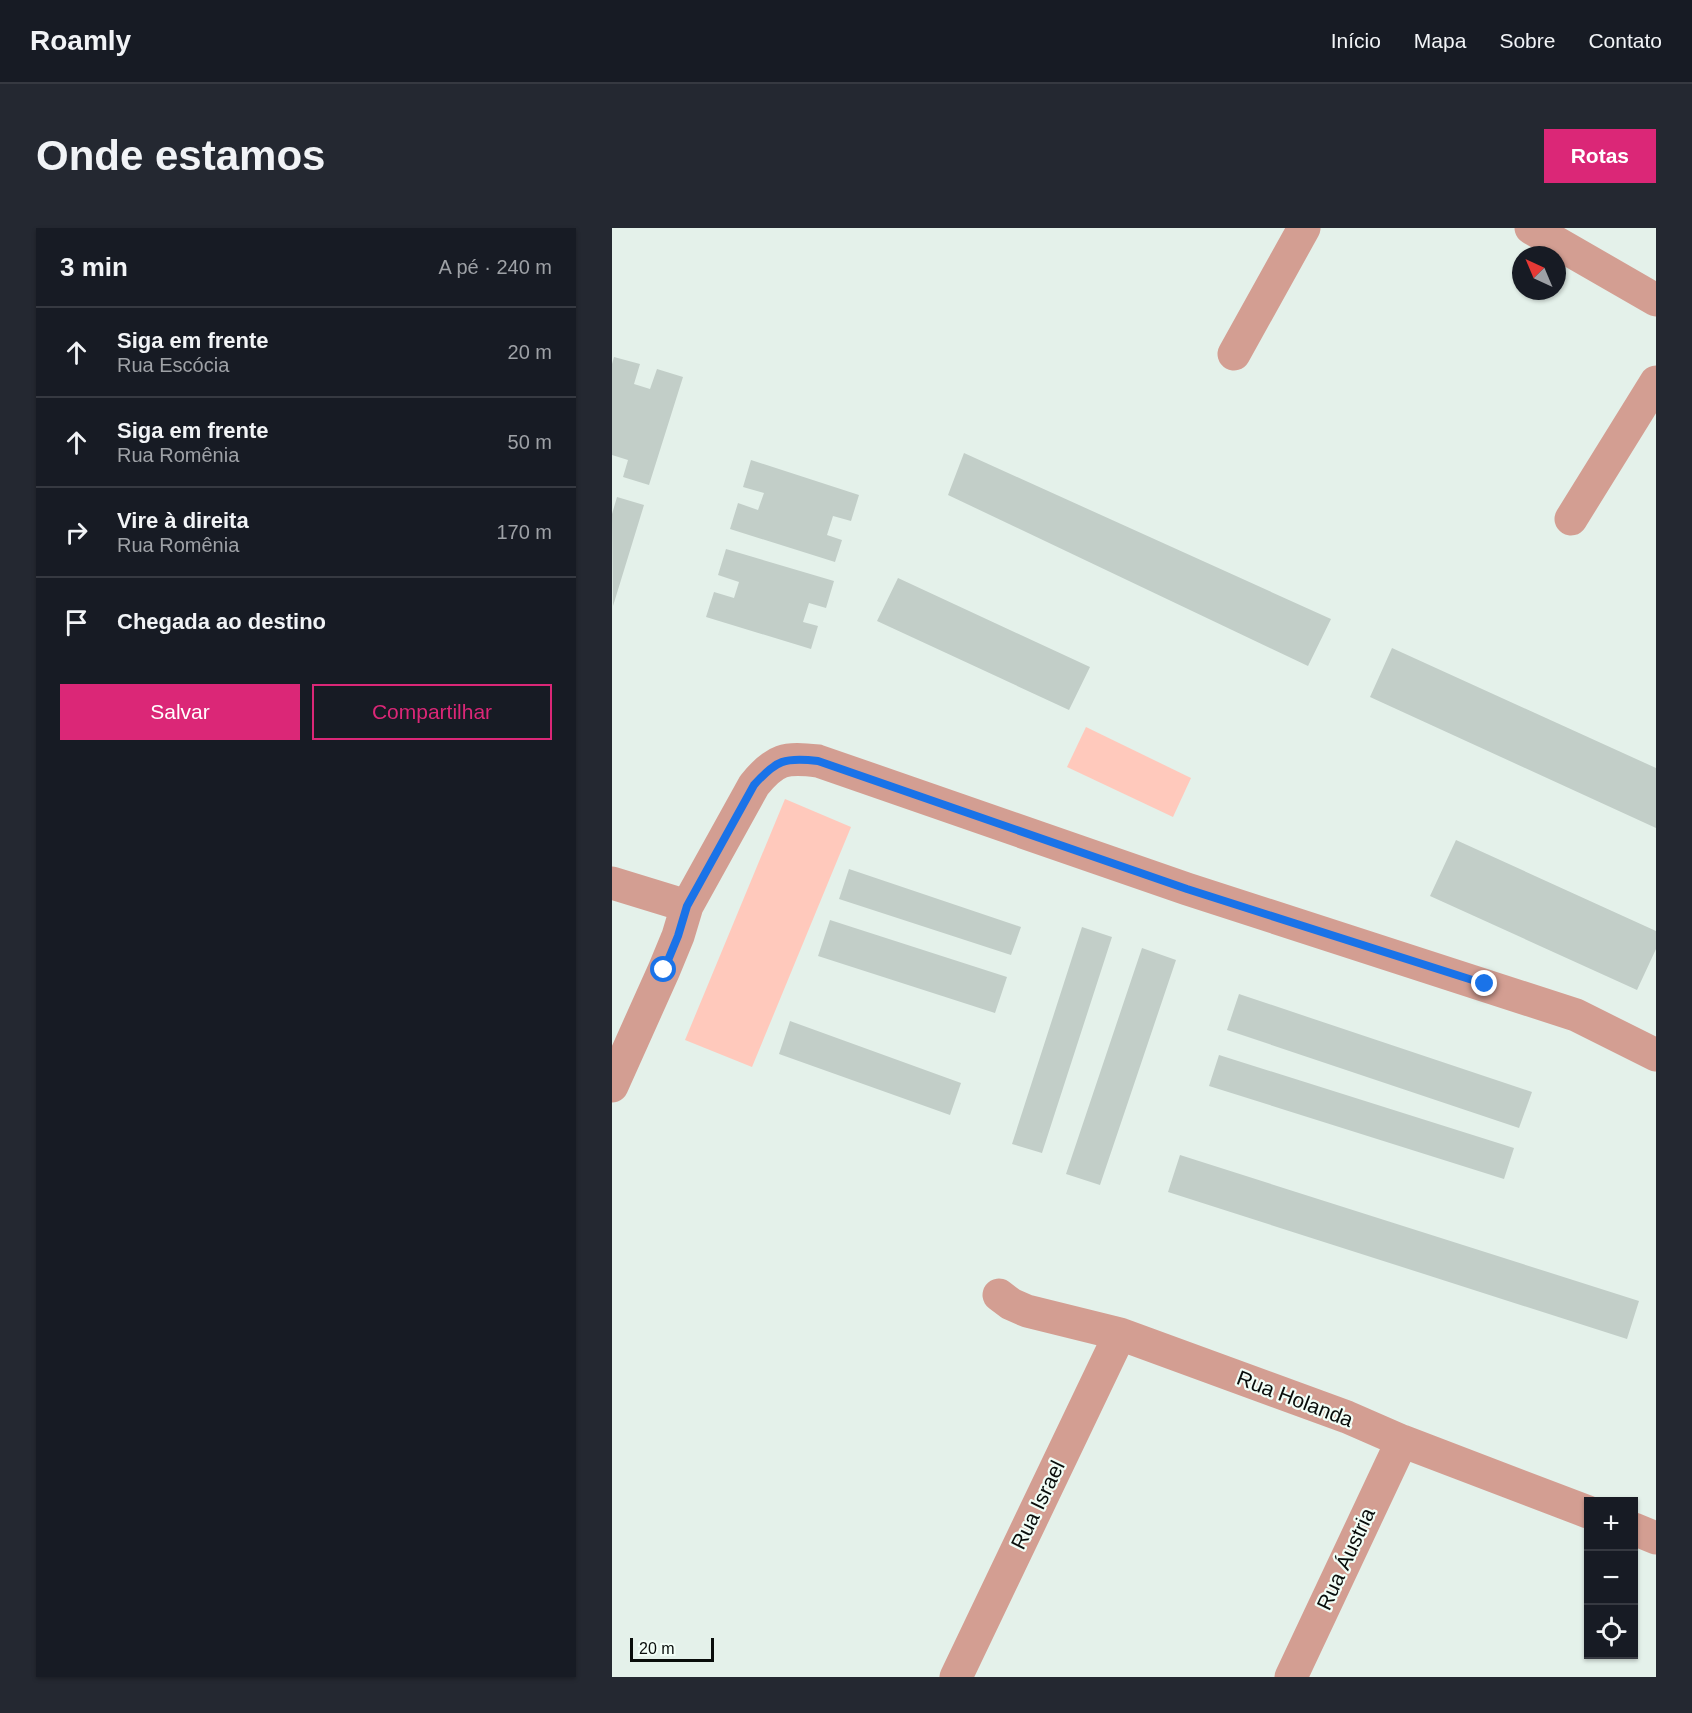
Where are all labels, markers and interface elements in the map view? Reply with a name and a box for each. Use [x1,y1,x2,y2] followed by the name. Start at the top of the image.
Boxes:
[30,25,131,56] text: Roamly
[1331,29,1381,52] text: Início
[1414,29,1466,52] text: Mapa
[1499,29,1555,52] text: Sobre
[1588,29,1662,52] text: Contato
[1544,129,1656,183] button: Rotas
[36,132,325,179] text: Onde estamos
[1512,246,1566,300] north arrow
[60,252,128,282] text: 3 min
[439,256,552,278] text: A pé · 240 m
[117,328,269,353] text: Siga em frente
[60,336,93,369] icon: ahead
[508,341,552,363] text: 20 m
[117,354,229,376] text: Rua Escócia
[117,418,269,443] text: Siga em frente
[60,426,93,459] icon: ahead
[508,431,552,453] text: 50 m
[117,444,239,466] text: Rua Romênia
[117,508,249,533] text: Vire à direita
[60,516,93,549] icon: right
[496,521,552,543] text: 170 m
[117,534,239,556] text: Rua Romênia
[60,606,93,639] icon: arrive
[117,609,326,634] text: Chegada ao destino
[60,684,300,740] button: Salvar
[312,684,552,740] button: Compartilhar
[650,956,676,982] route start
[1471,970,1497,996] route end
[1234,1366,1357,1431] street label: Rua Holanda
[1006,1457,1069,1553] street label: Rua Israel
[1584,1497,1638,1659] map controls
[1584,1497,1638,1551] button: +
[1312,1504,1379,1613] street label: Rua Áustria
[1584,1551,1638,1605] button: −
[1584,1605,1638,1659] button: locate
[630,1635,714,1662] scale bar
[639,1640,675,1657] text: 20 m

